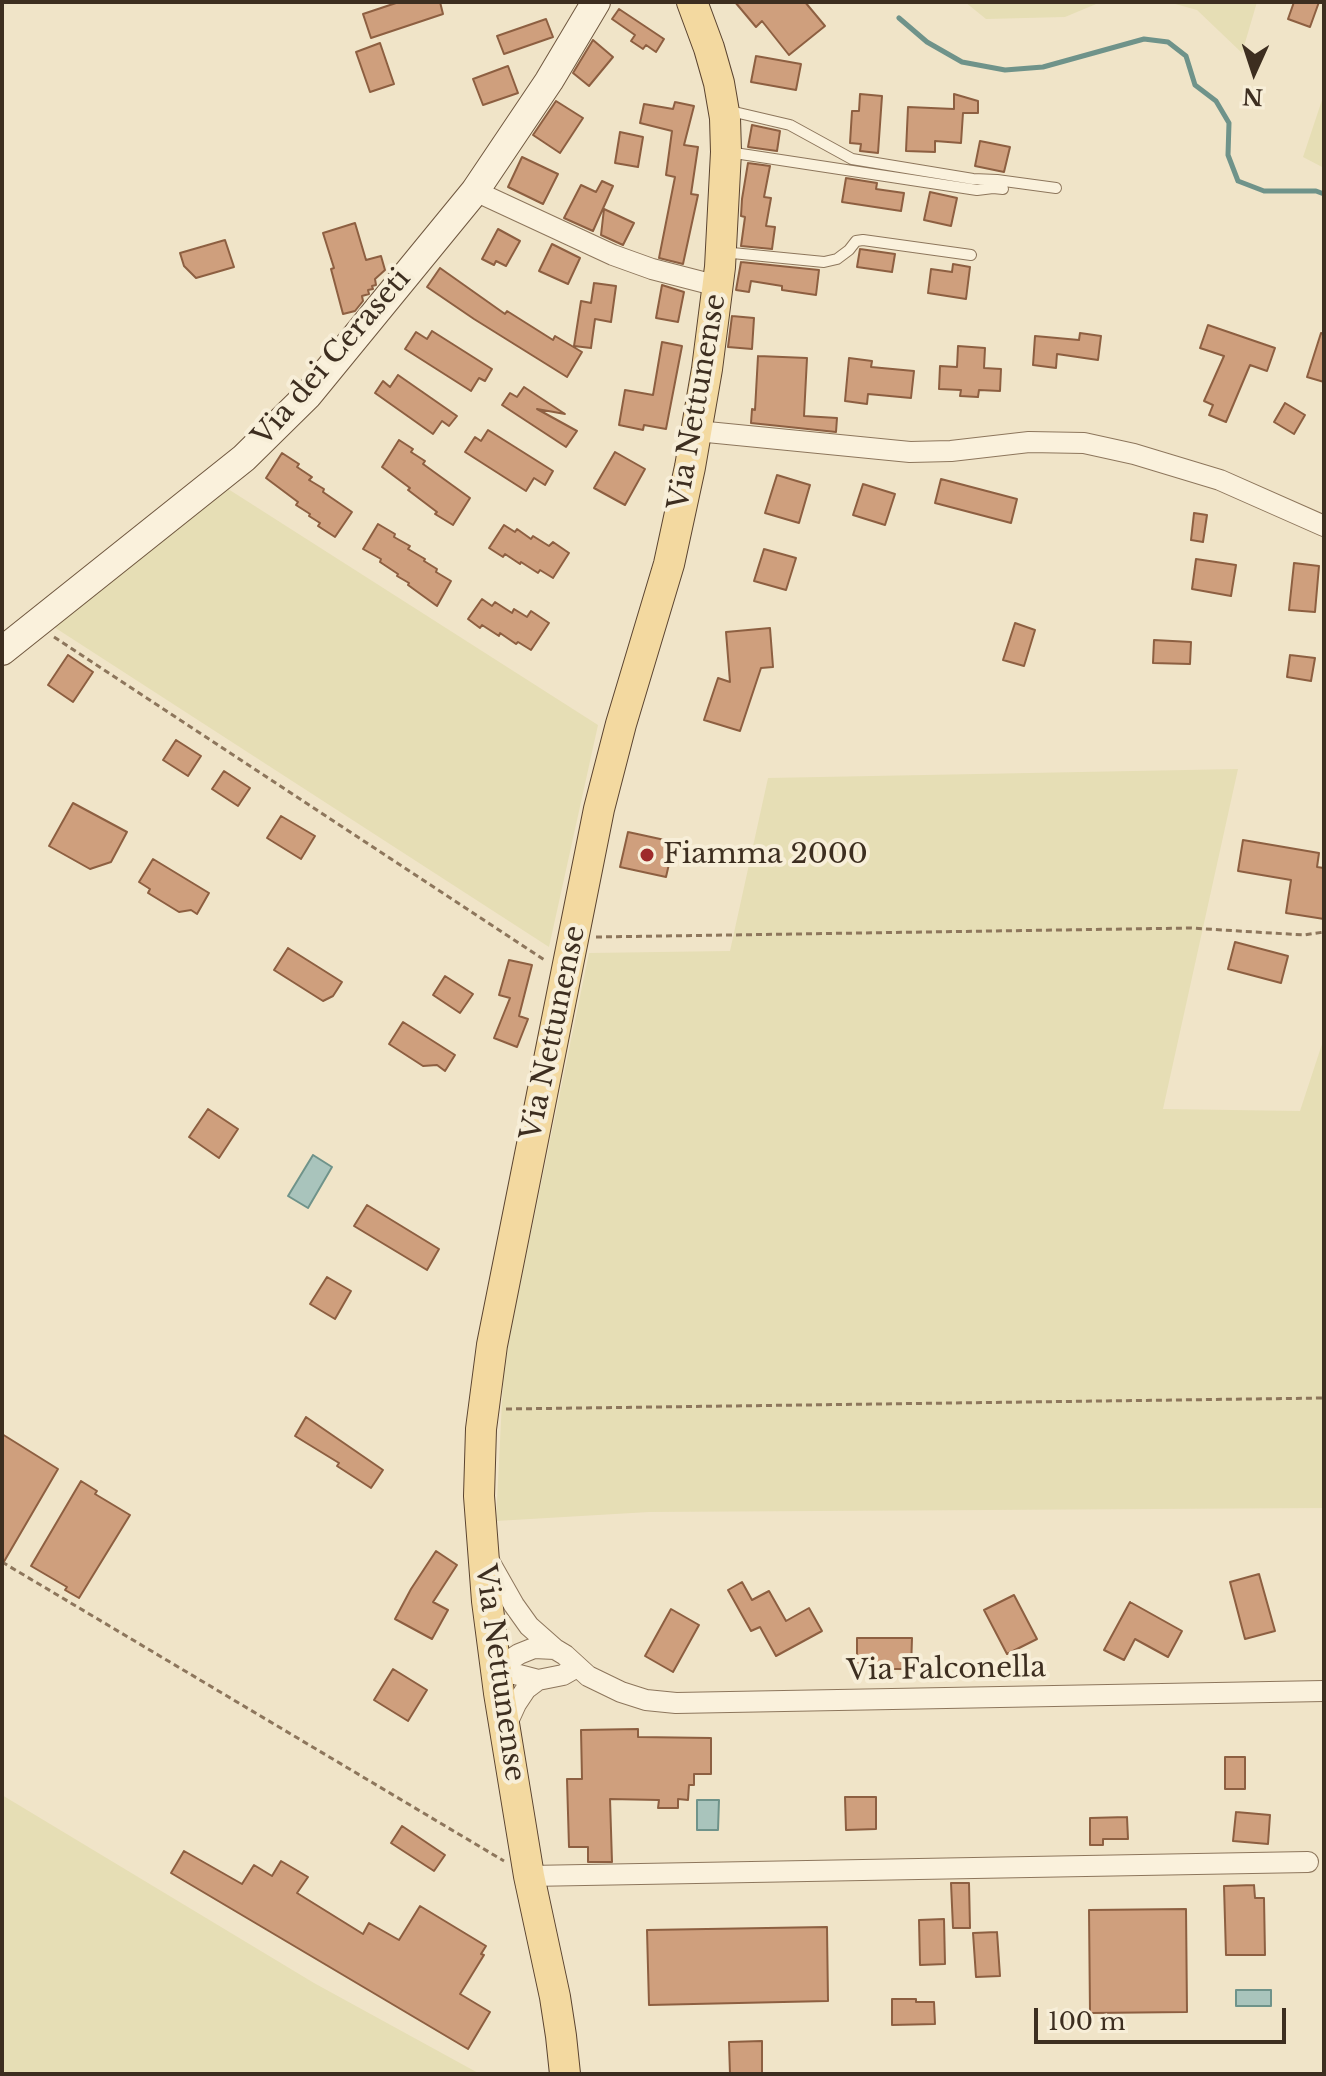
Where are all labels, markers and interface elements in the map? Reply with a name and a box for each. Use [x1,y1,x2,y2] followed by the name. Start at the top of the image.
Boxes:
[1214,32,1294,112] north arrow
[1242,82,1264,110] text: N
[246,263,418,453] street label: Via dei Ceraseti
[662,291,734,513] street label: Via Nettunense
[663,838,868,872] place label: Fiamma 2000
[638,846,656,864] marker: Fiamma 2000
[515,923,593,1143] street label: Via Nettunense
[467,1562,531,1784] street label: Via Nettunense
[846,1651,1046,1689] street label: Via Falconella
[1038,1992,1290,2042] scale bar
[1048,2007,1126,2036] text: 100 m

